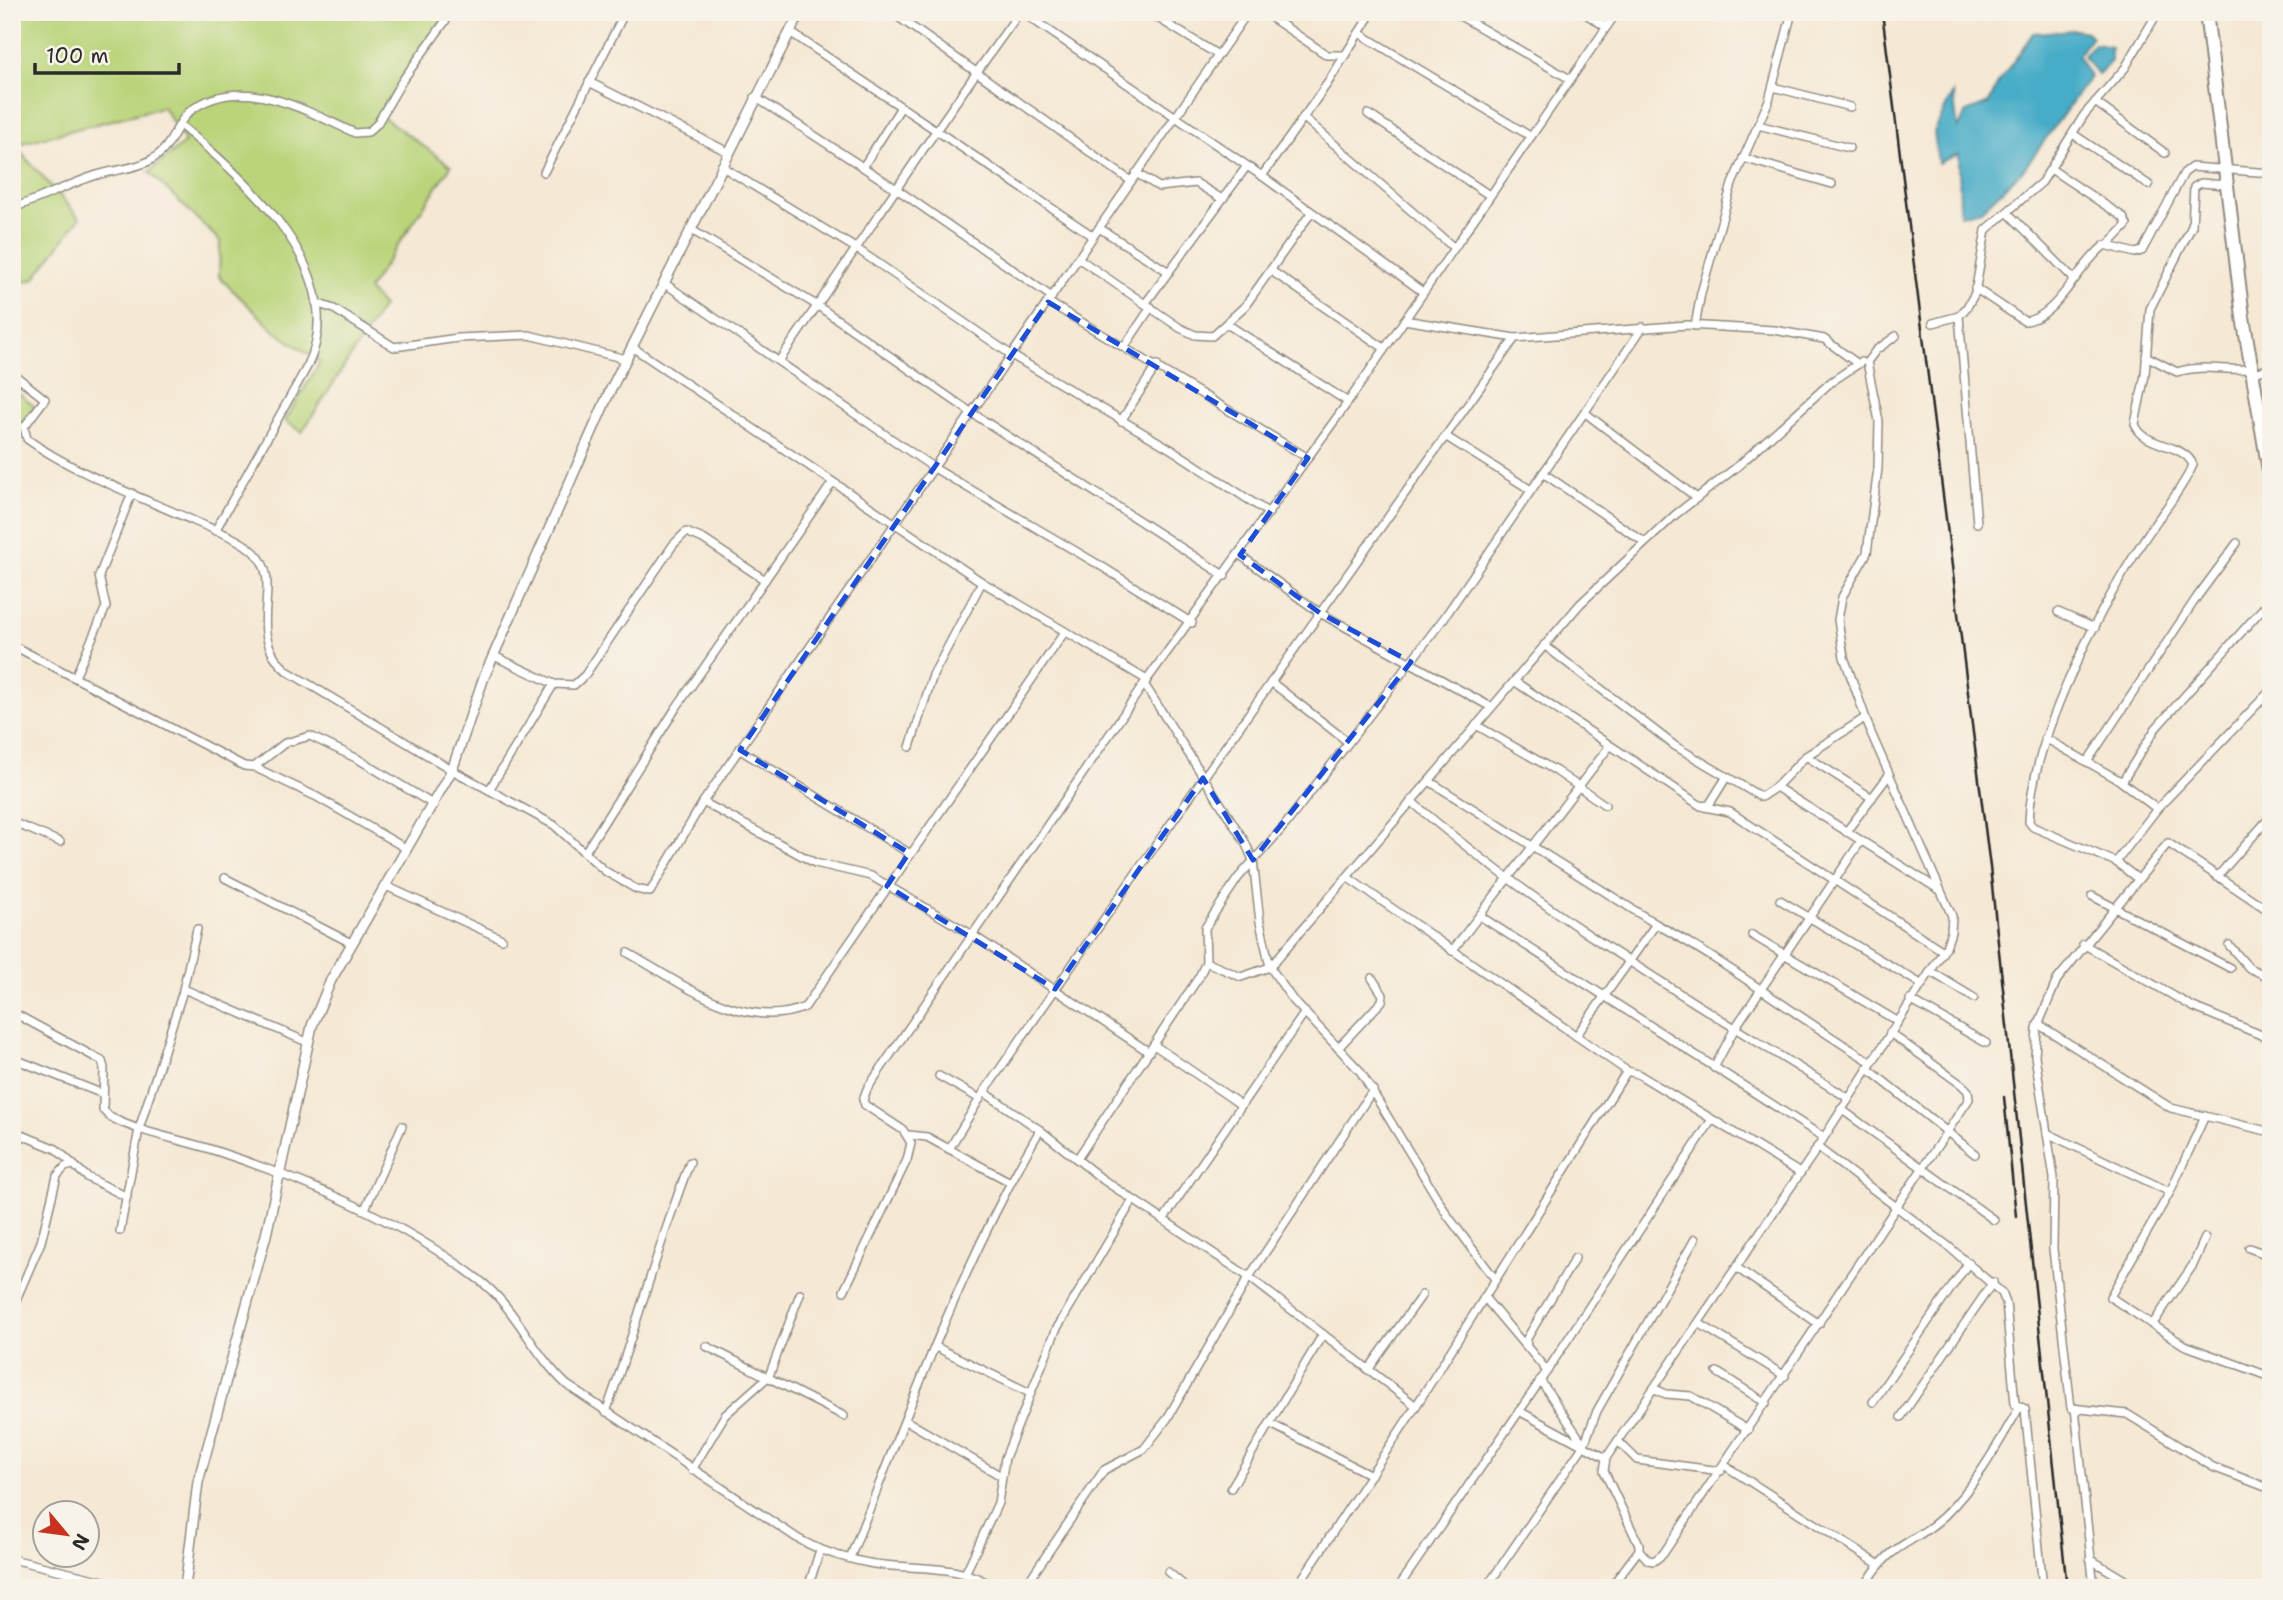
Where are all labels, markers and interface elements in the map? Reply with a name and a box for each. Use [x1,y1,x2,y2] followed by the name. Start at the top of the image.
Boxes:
[35,32,178,76] scale bar
[46,42,109,70] text: 100 m
[32,1498,102,1568] north arrow
[66,1529,95,1555] text: N

